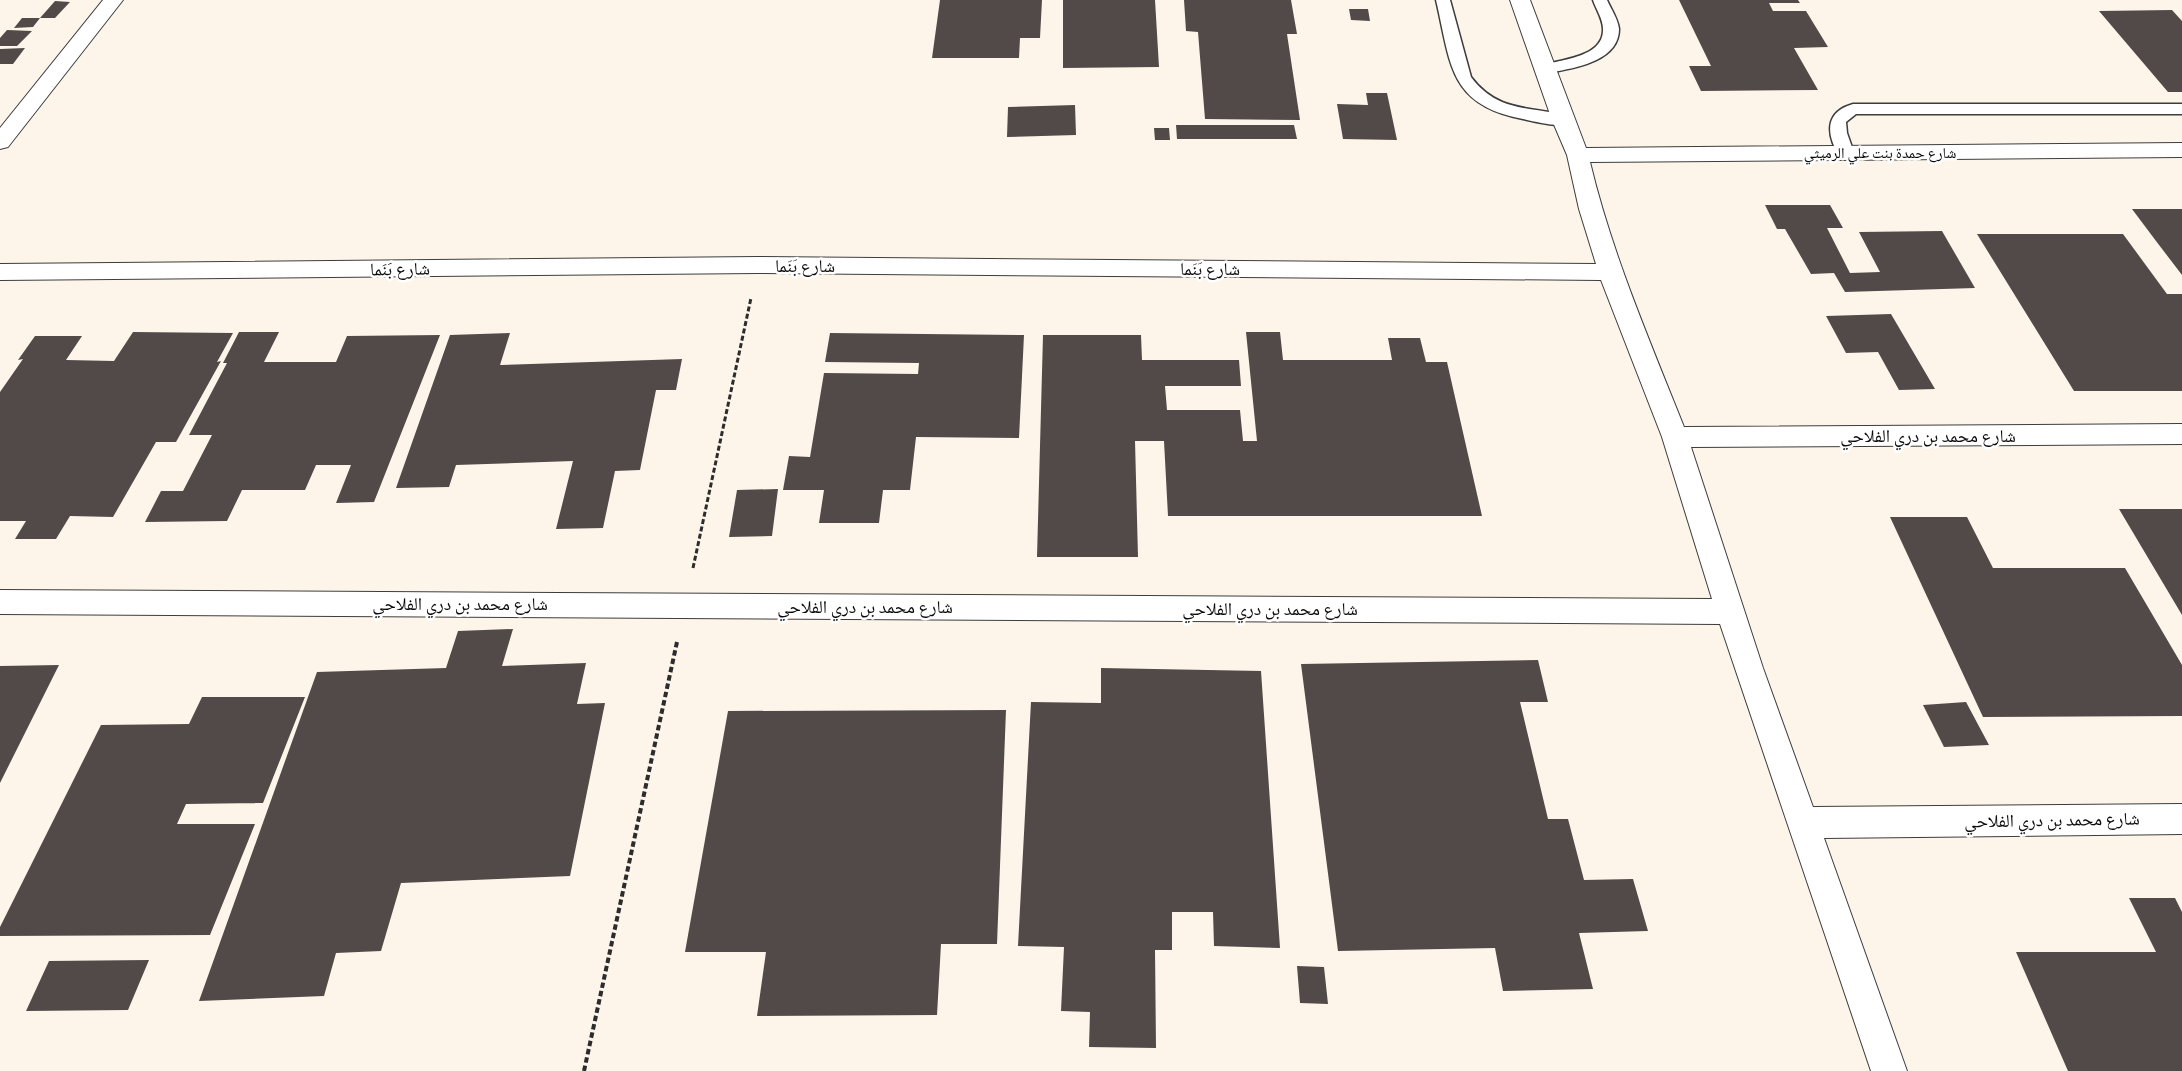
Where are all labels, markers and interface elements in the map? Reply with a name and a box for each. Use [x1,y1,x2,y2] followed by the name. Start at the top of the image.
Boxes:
[1804,140,1956,165] street label: شارع حمدة بنت علي الرميثي
[775,251,835,278] street label: شارع بَنَما
[370,253,430,282] street label: شارع بَنَما
[1180,254,1240,281] street label: شارع بَنَما
[1840,421,2016,451] street label: شارع محمد بن دري الفلاحي
[372,589,548,619] street label: شارع محمد بن دري الفلاحي
[777,592,953,622] street label: شارع محمد بن دري الفلاحي
[1182,594,1358,624] street label: شارع محمد بن دري الفلاحي
[1964,803,2140,836] street label: شارع محمد بن دري الفلاحي

